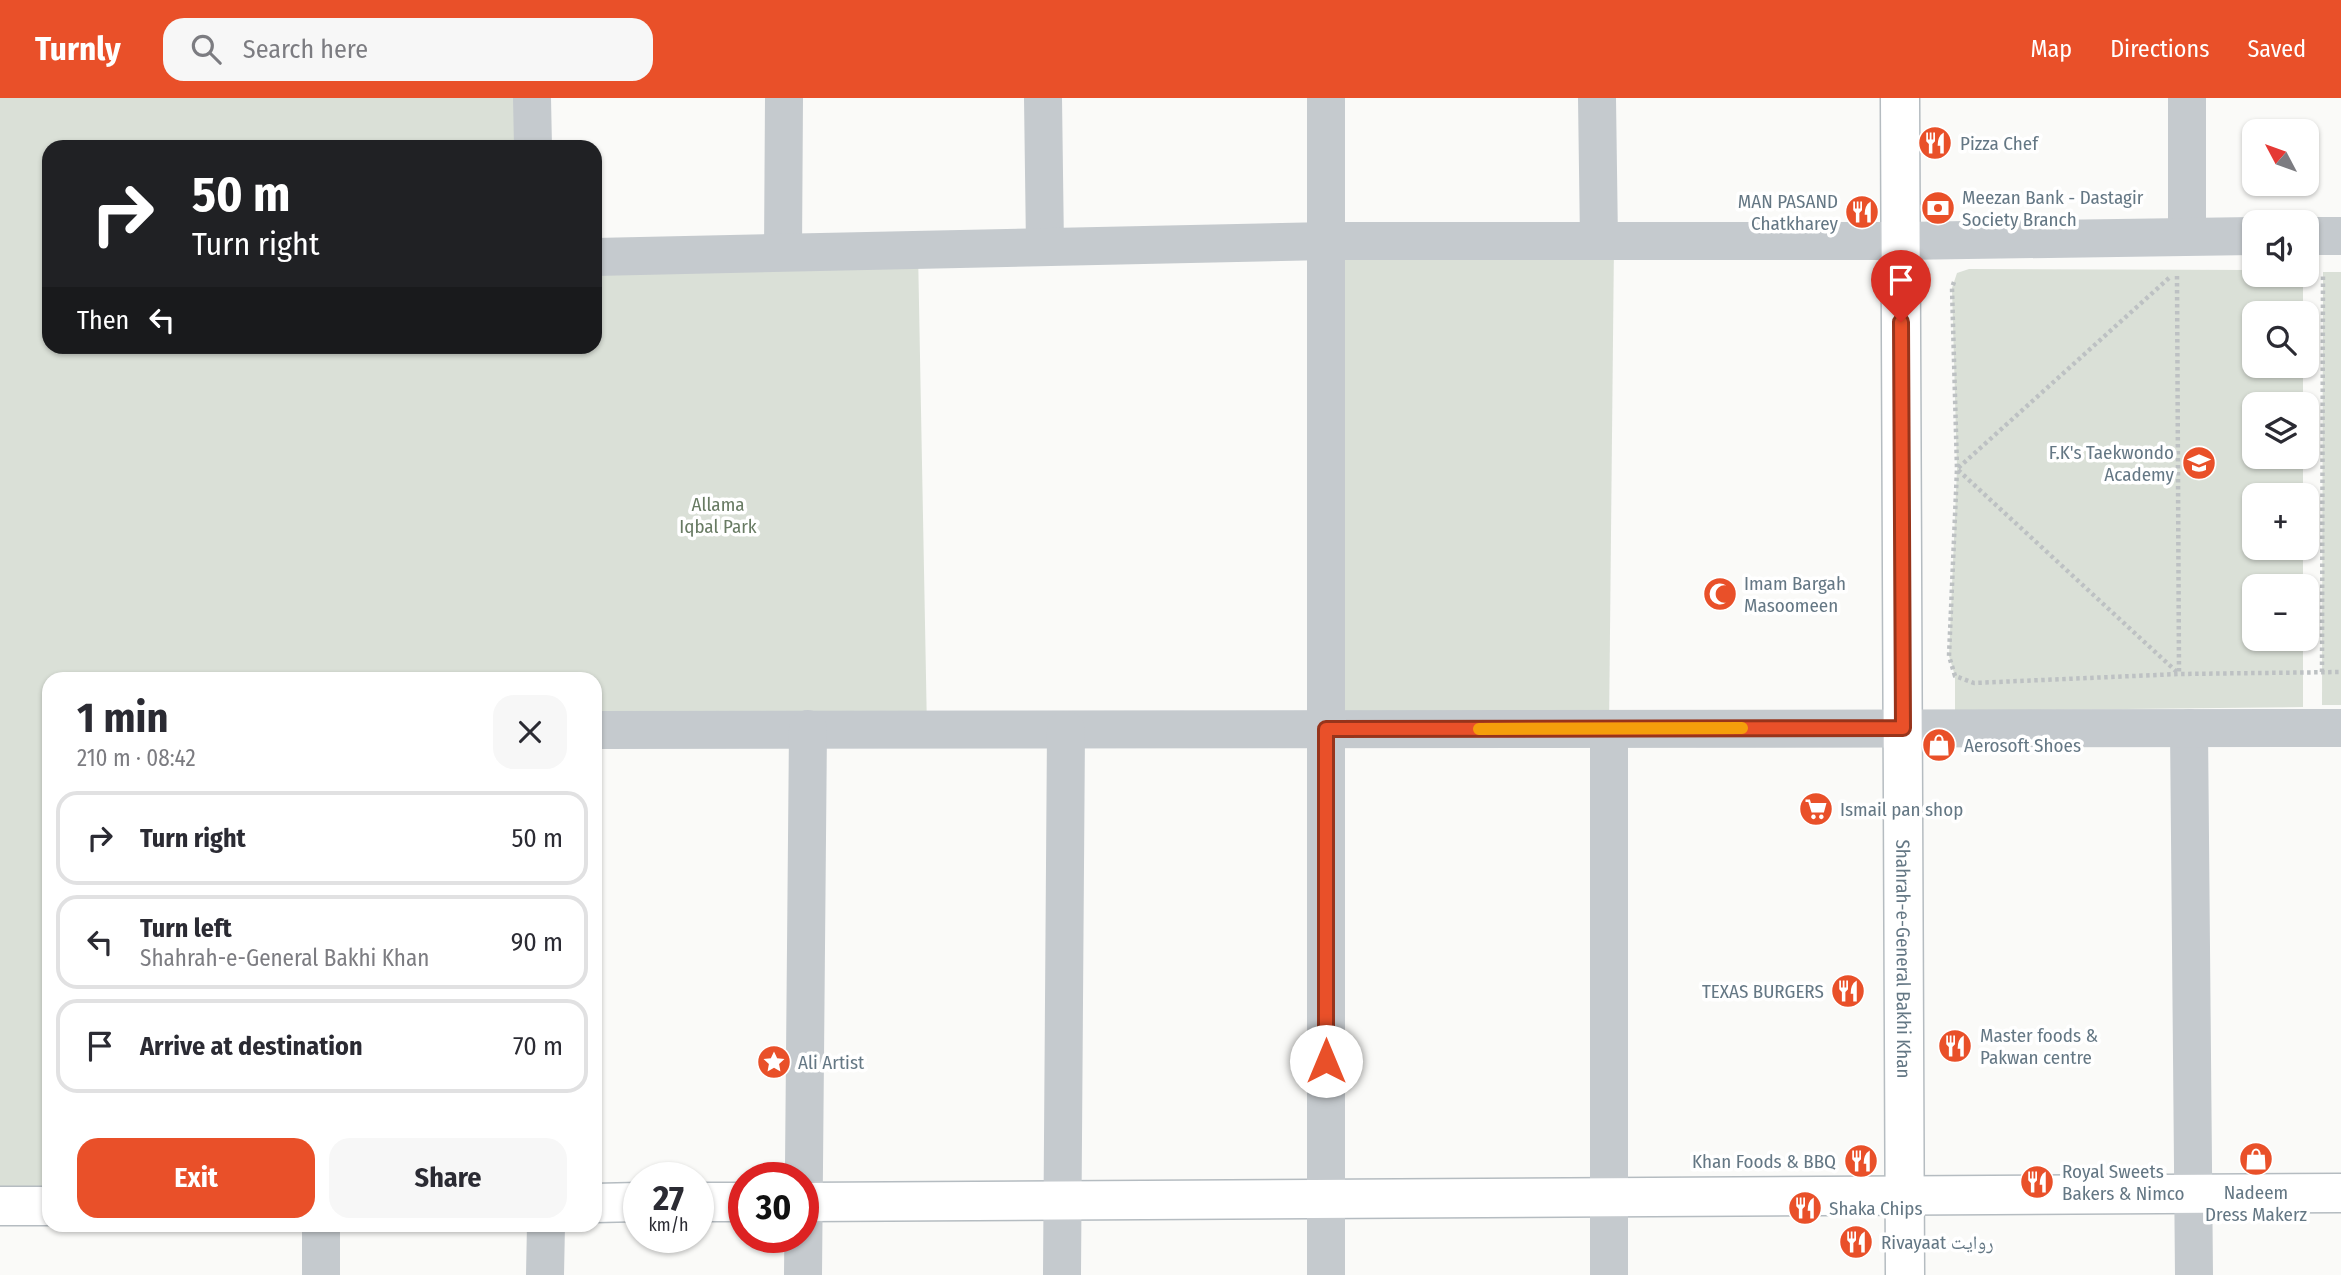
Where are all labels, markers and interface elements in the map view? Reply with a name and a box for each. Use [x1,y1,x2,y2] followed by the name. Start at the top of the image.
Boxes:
[163,18,653,81] search box
[35,29,121,69] text: Turnly
[187,30,225,68] icon: search
[243,34,368,65] text: Search here
[2031,35,2072,63] text: Map
[2110,35,2209,63] text: Directions
[2247,35,2306,63] text: Saved
[2242,119,2319,196] north arrow
[2242,119,2319,651] map controls
[1916,124,1954,162] restaurant icon: Pizza Chef
[1960,132,2039,155] place label: Pizza Chef
[192,165,290,224] text: 50 m
[77,168,168,259] icon: right
[1962,186,2144,231] place label: Meezan Bank - Dastagir Society Branch
[1919,189,1957,227] bank icon: Meezan Bank - Dastagir Society Branch
[1738,190,1839,235] place label: MAN PASAND Chatkharey
[1843,193,1881,231] restaurant icon: MAN PASAND Chatkharey
[2242,210,2319,287] button: sound
[192,225,319,263] text: Turn right
[1871,250,1931,322] pin
[1882,261,1920,299] icon: arrive
[143,301,181,339] icon: left
[2242,301,2319,378] button: search
[77,305,129,336] text: Then
[2242,392,2319,469] button: layers
[2049,441,2175,486] place label: F.K's Taekwondo Academy
[2180,444,2218,482] school or university icon: F.K's Taekwondo Academy
[2242,483,2319,560] button: +
[679,493,757,538] park label: Allama Iqbal Park
[1744,572,1846,617] place label: Imam Bargah Masoomeen
[2242,574,2319,651] button: −
[1701,575,1739,613] mosque icon: Imam Bargah Masoomeen
[77,693,168,743] text: 1 min
[493,695,567,769] button: close
[1920,726,1958,764] shop icon: Aerosoft Shoes
[1964,734,2081,757] place label: Aerosoft Shoes
[77,744,196,772] text: 210 m · 08:42
[1797,790,1835,828] supermarket icon: Ismail pan shop
[1840,798,1963,821] place label: Ismail pan shop
[81,819,119,857] icon: right
[140,823,246,854] text: Turn right
[511,823,563,854] text: 50 m
[1892,839,1916,1079] street label: Shahrah-e-General Bakhi Khan
[140,913,232,944] text: Turn left
[81,923,119,961] icon: left
[511,927,563,958] text: 90 m
[140,944,429,972] text: Shahrah-e-General Bakhi Khan
[1829,972,1867,1010] restaurant icon: TEXAS BURGERS
[1702,980,1824,1003] place label: TEXAS BURGERS
[1289,1024,1363,1098] position arrow
[1980,1024,2099,1069] place label: Master foods & Pakwan centre
[81,1027,119,1065] icon: arrive
[1936,1027,1974,1065] restaurant icon: Master foods & Pakwan centre
[140,1031,363,1062] text: Arrive at destination
[513,1031,563,1062] text: 70 m
[755,1043,793,1081] place icon: Ali Artist
[798,1051,865,1074] place label: Ali Artist
[77,1138,315,1218] button: Exit
[329,1138,567,1218] button: Share
[2237,1140,2275,1178] shop icon: Nadeem Dress Makerz
[1842,1142,1880,1180] restaurant icon: Khan Foods & BBQ
[1692,1150,1836,1173] place label: Khan Foods & BBQ
[2062,1160,2185,1205] place label: Royal Sweets Bakers & Nimco
[728,1162,819,1253] speed limit sign: 30
[2018,1163,2056,1201] restaurant icon: Royal Sweets Bakers & Nimco
[653,1177,684,1219] text: 27
[2205,1181,2307,1226] place label: Nadeem Dress Makerz
[1786,1189,1824,1227] restaurant icon: Shaka Chips
[1829,1197,1923,1220] place label: Shaka Chips
[648,1214,689,1236] text: km/h
[1837,1223,1875,1261] restaurant icon: Rivayaat روایت
[1881,1231,1994,1254] place label: Rivayaat روایت

